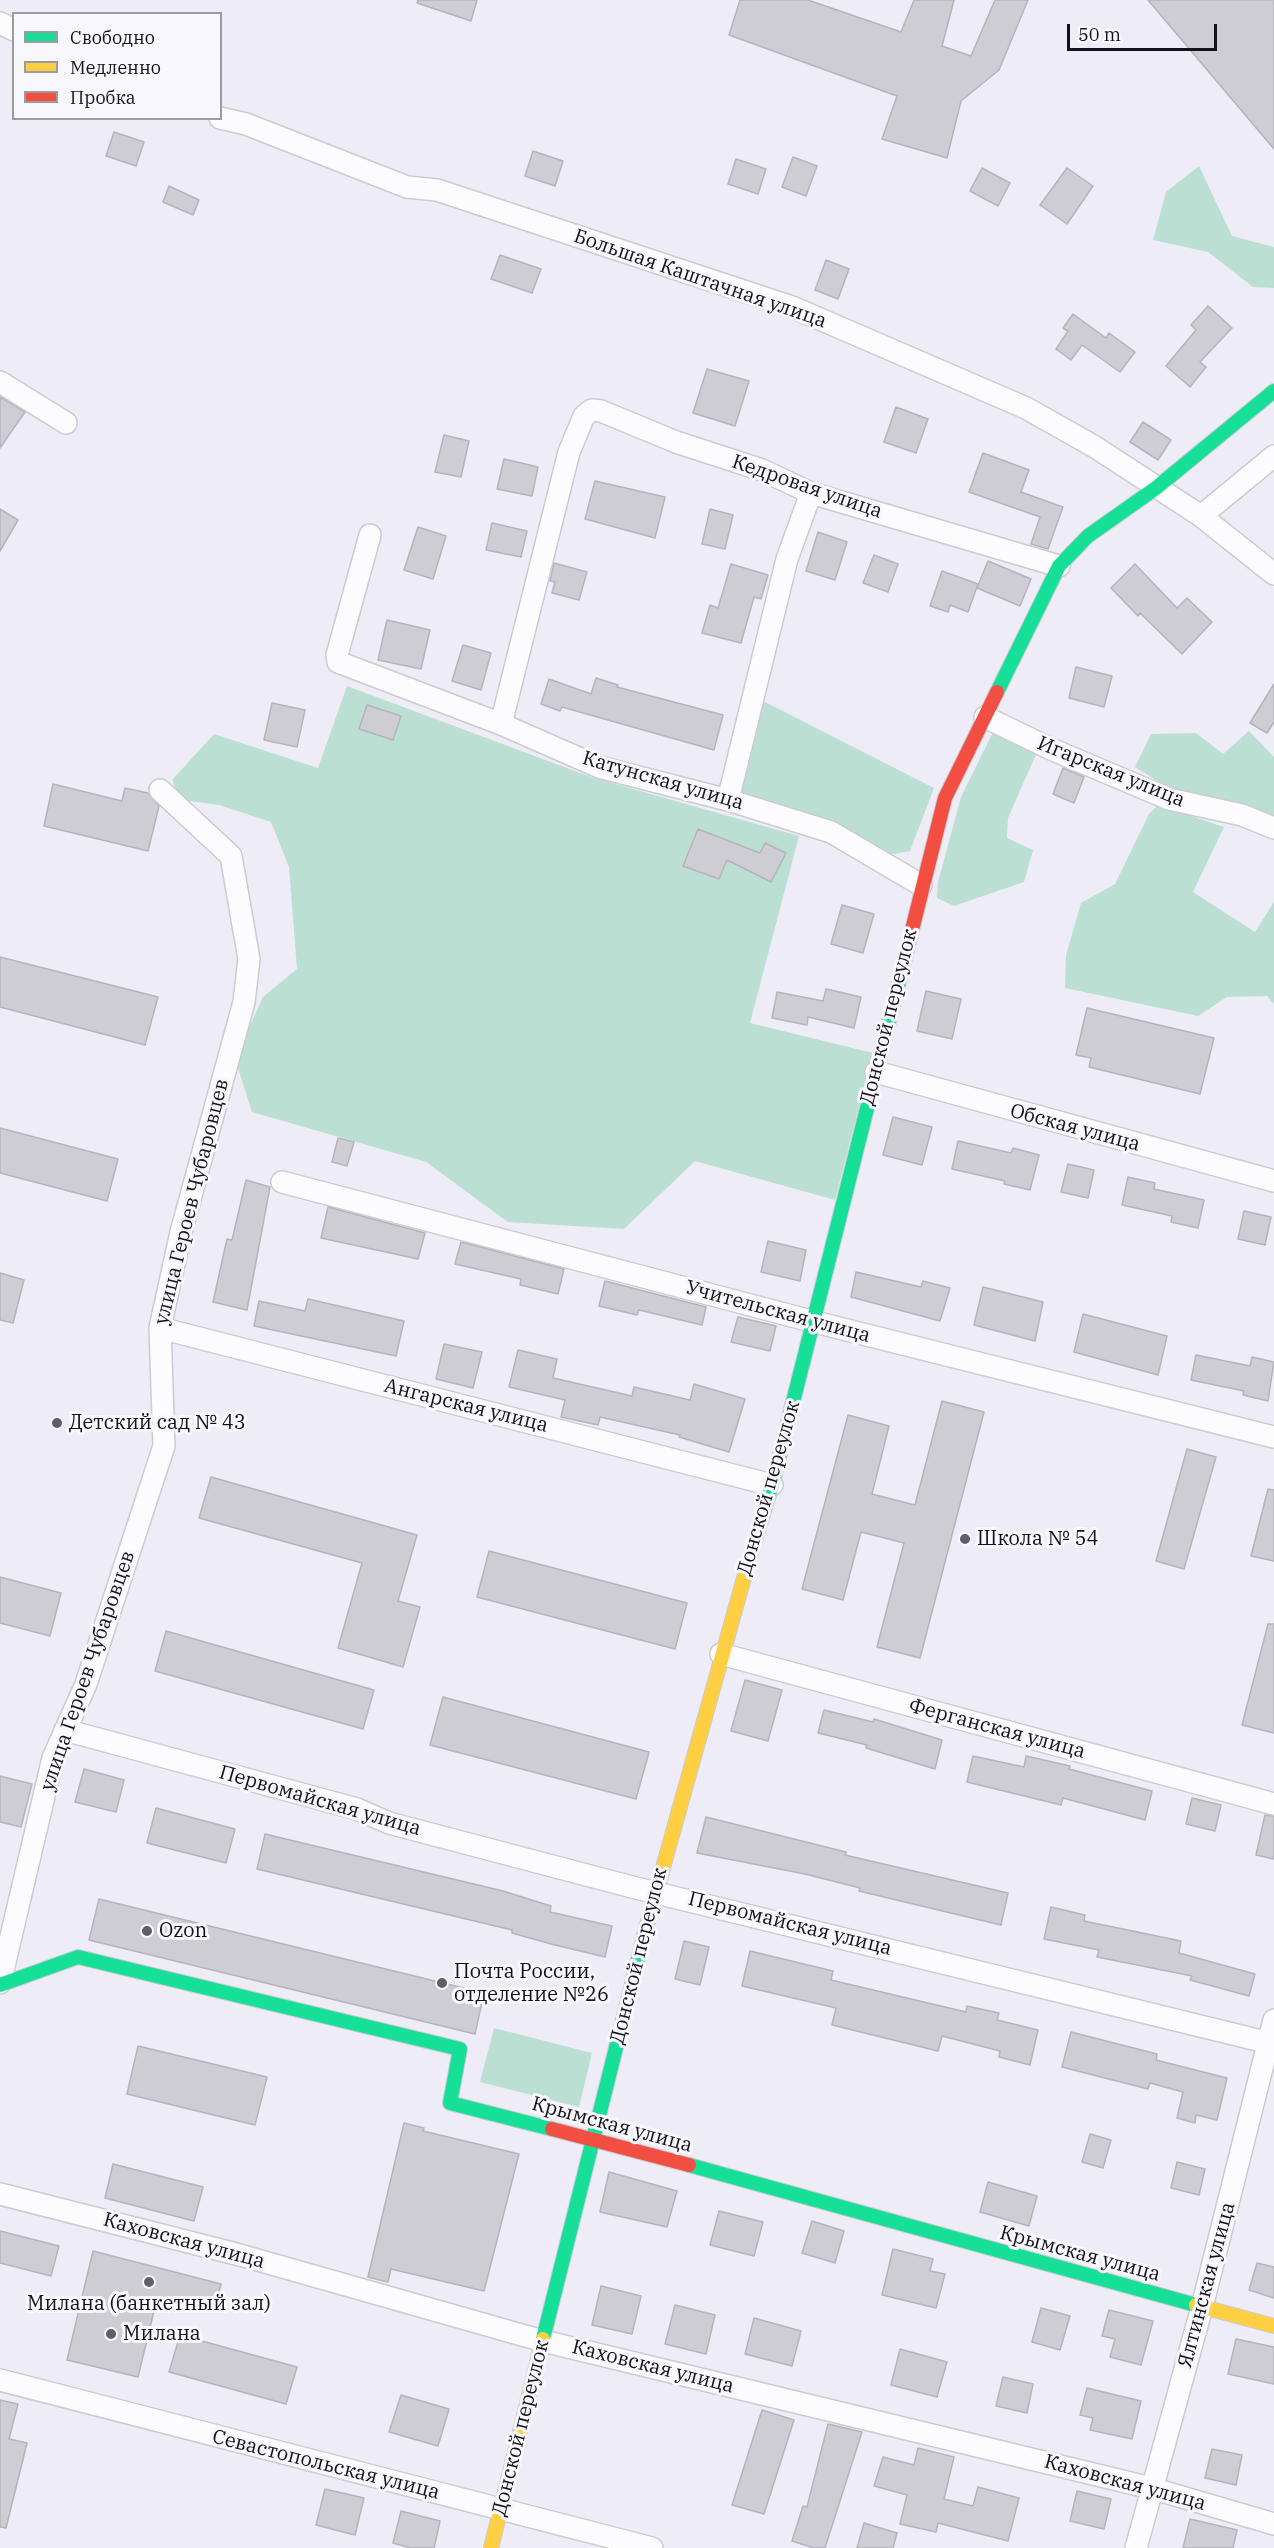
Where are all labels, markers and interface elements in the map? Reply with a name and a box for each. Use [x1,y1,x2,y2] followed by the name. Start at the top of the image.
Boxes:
[12,12,222,120] legend
[1070,12,1220,50] scale bar
[1078,23,1121,46] text: 50 m
[70,26,155,49] text: Свободно
[70,56,161,79] text: Медленно
[70,86,136,109] text: Пробка
[570,224,830,334] street label: Большая Каштачная улица
[729,450,885,524] street label: Кедровая улица
[1034,731,1188,813] street label: Игарская улица
[580,746,746,816] street label: Катунская улица
[856,926,922,1108] street label: Донской переулок
[150,1077,234,1327] street label: улица Героев Чубаровцев
[1007,1099,1143,1157] street label: Обская улица
[683,1276,873,1348] street label: Учительская улица
[381,1374,551,1438] street label: Ангарская улица
[733,1398,805,1578] street label: Донской переулок
[69,1411,246,1435] place label: Детский сад № 43
[50,1416,64,1430] marker: Детский сад № 43
[977,1527,1098,1551] place label: Школа № 54
[958,1532,972,1546] marker: Школа № 54
[36,1548,140,1794] street label: улица Героев Чубаровцев
[906,1694,1088,1764] street label: Ферганская улица
[216,1761,424,1841] street label: Первомайская улица
[606,1865,672,2047] street label: Донской переулок
[686,1887,894,1961] street label: Первомайская улица
[159,1919,207,1943] place label: Ozon
[140,1924,154,1938] marker: Ozon
[454,1960,609,2007] place label: Почта России, отделение №26
[435,1976,449,1990] marker: Почта России, отделение №26
[529,2092,695,2158] street label: Крымская улица
[1173,2200,1241,2370] street label: Ялтинская улица
[101,2208,267,2274] street label: Каховская улица
[997,2221,1163,2287] street label: Крымская улица
[142,2275,156,2289] marker: Милана (банкетный зал)
[27,2292,271,2316] place label: Милана (банкетный зал)
[123,2322,201,2346] place label: Милана
[104,2327,118,2341] marker: Милана
[570,2335,736,2399] street label: Каховская улица
[488,2337,554,2519] street label: Донской переулок
[210,2425,442,2505] street label: Севастопольская улица
[1042,2450,1208,2516] street label: Каховская улица

